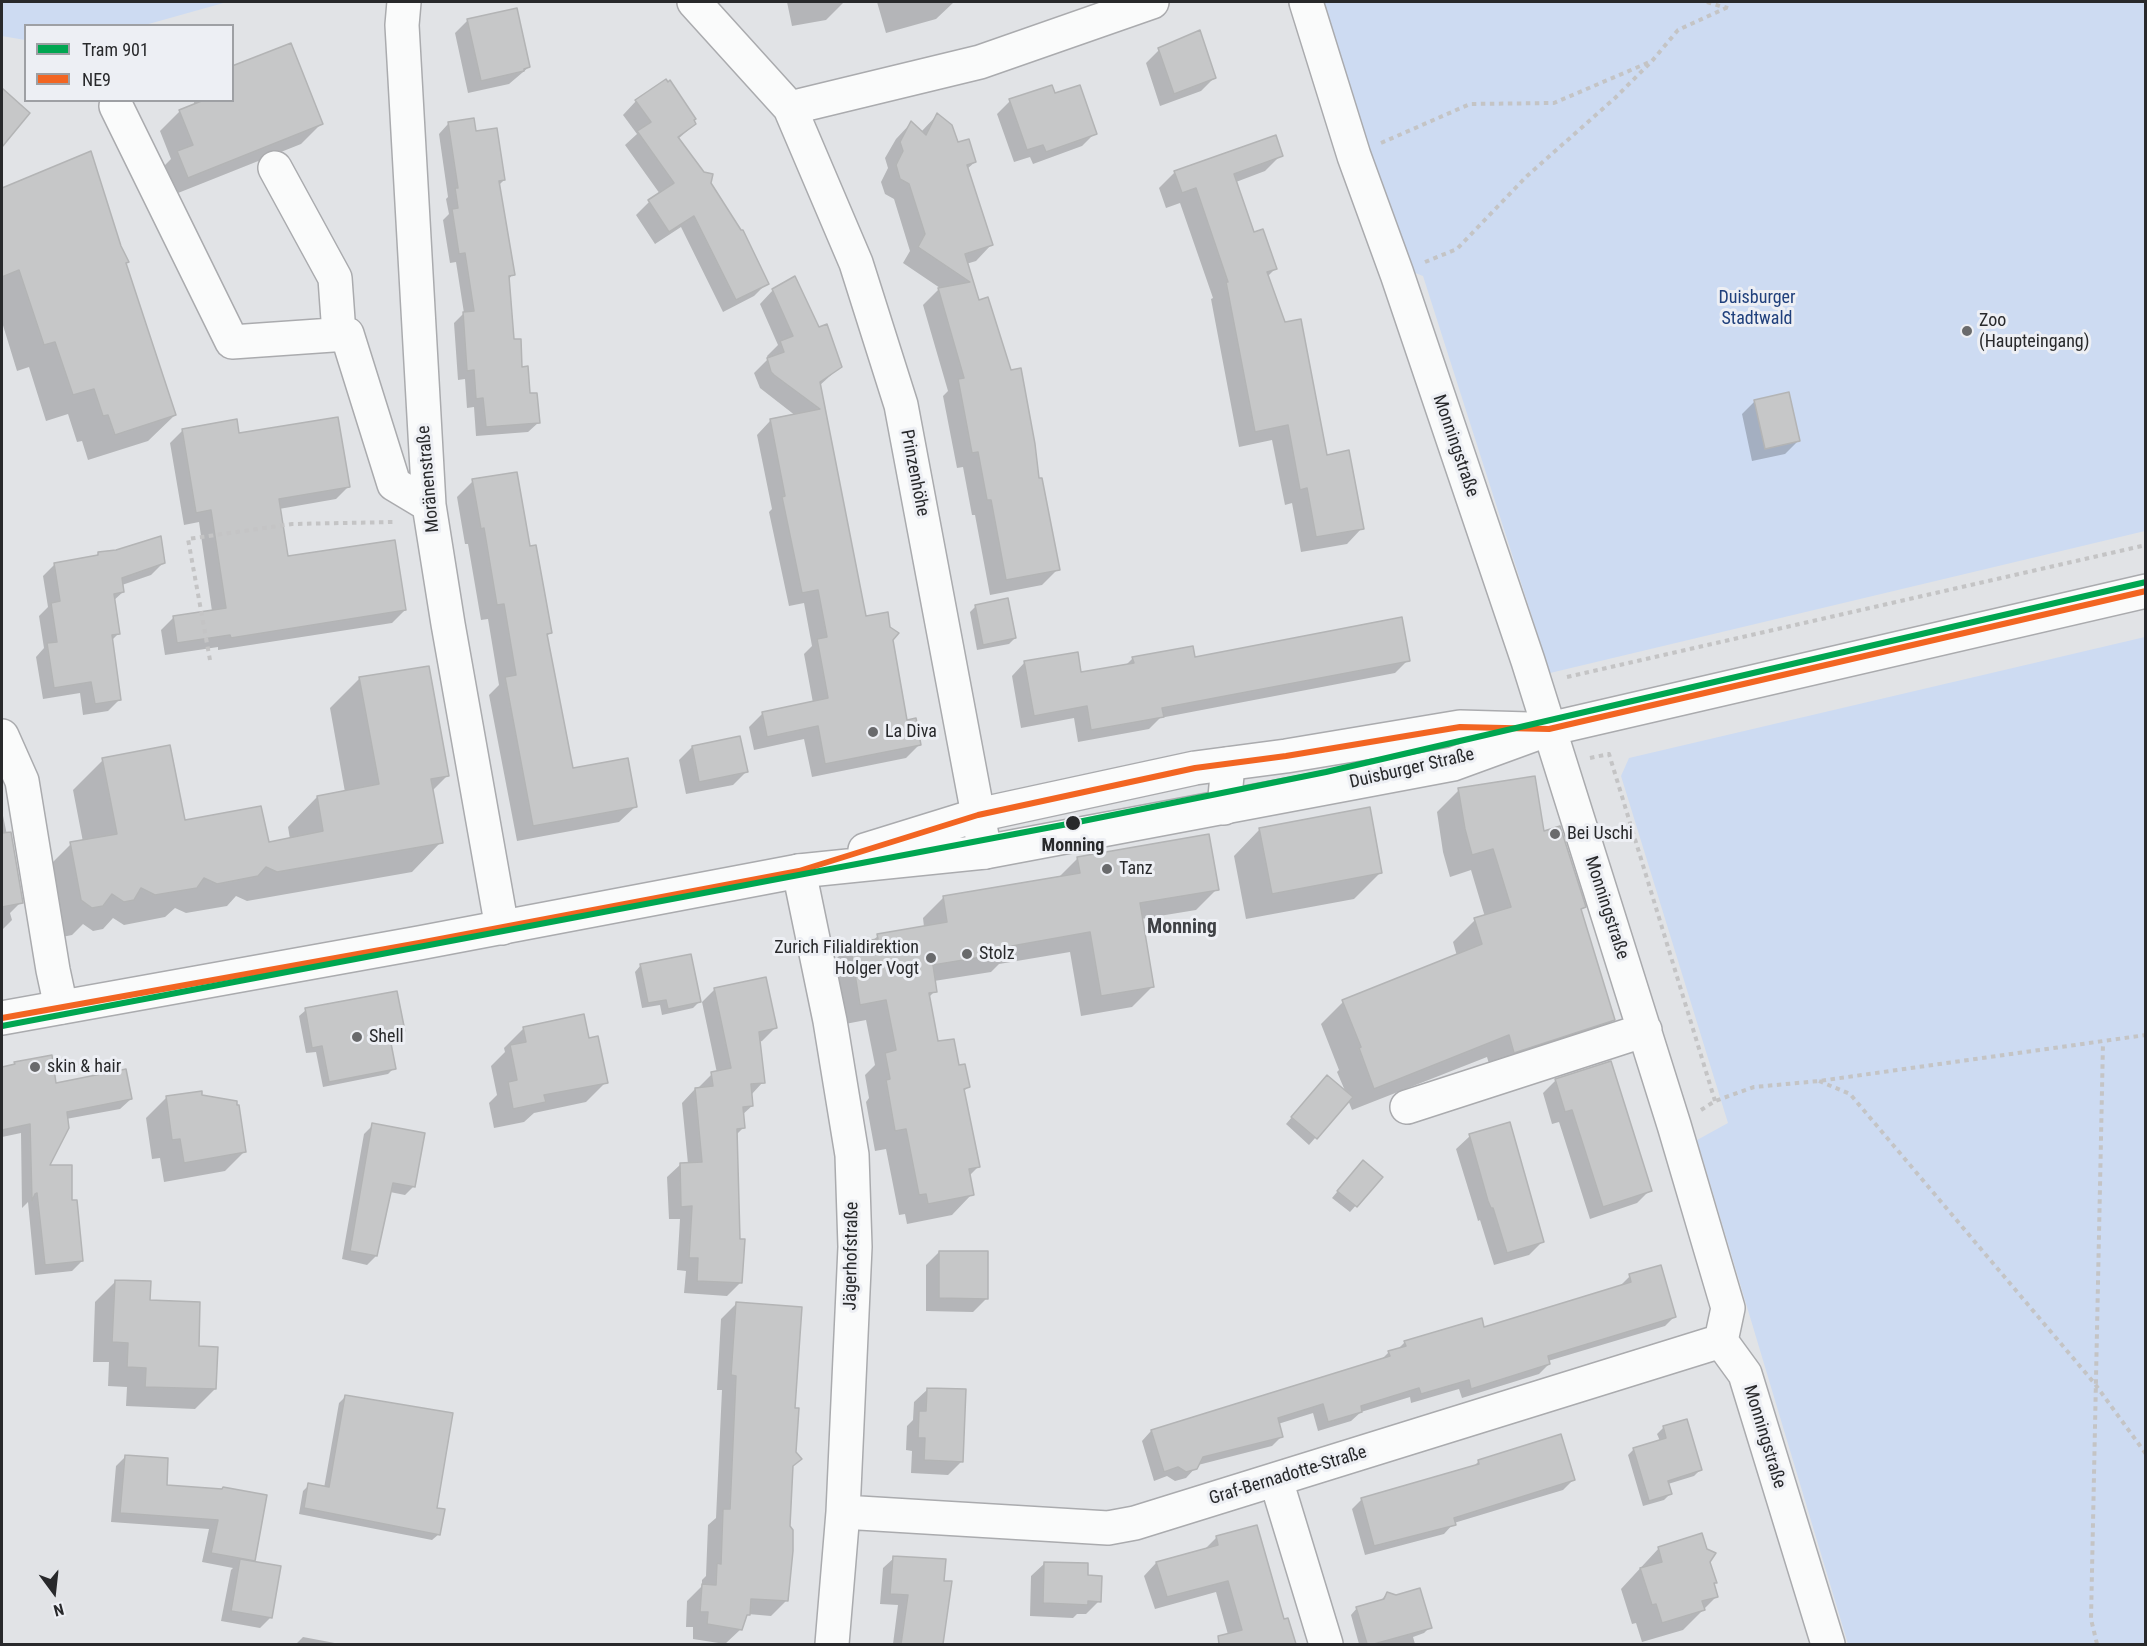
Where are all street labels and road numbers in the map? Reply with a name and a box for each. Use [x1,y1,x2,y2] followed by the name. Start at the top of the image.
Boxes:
[1427,392,1483,500] street label: Monningstraße
[414,425,444,533] street label: Moränenstraße
[895,428,933,518] street label: Prinzenhöhe
[1348,744,1476,794] street label: Duisburger Straße
[1579,854,1633,962] street label: Monningstraße
[840,1201,864,1311] street label: Jägerhofstraße
[1738,1383,1790,1491] street label: Monningstraße
[1207,1442,1369,1510] street label: Graf-Bernadotte-Straße

